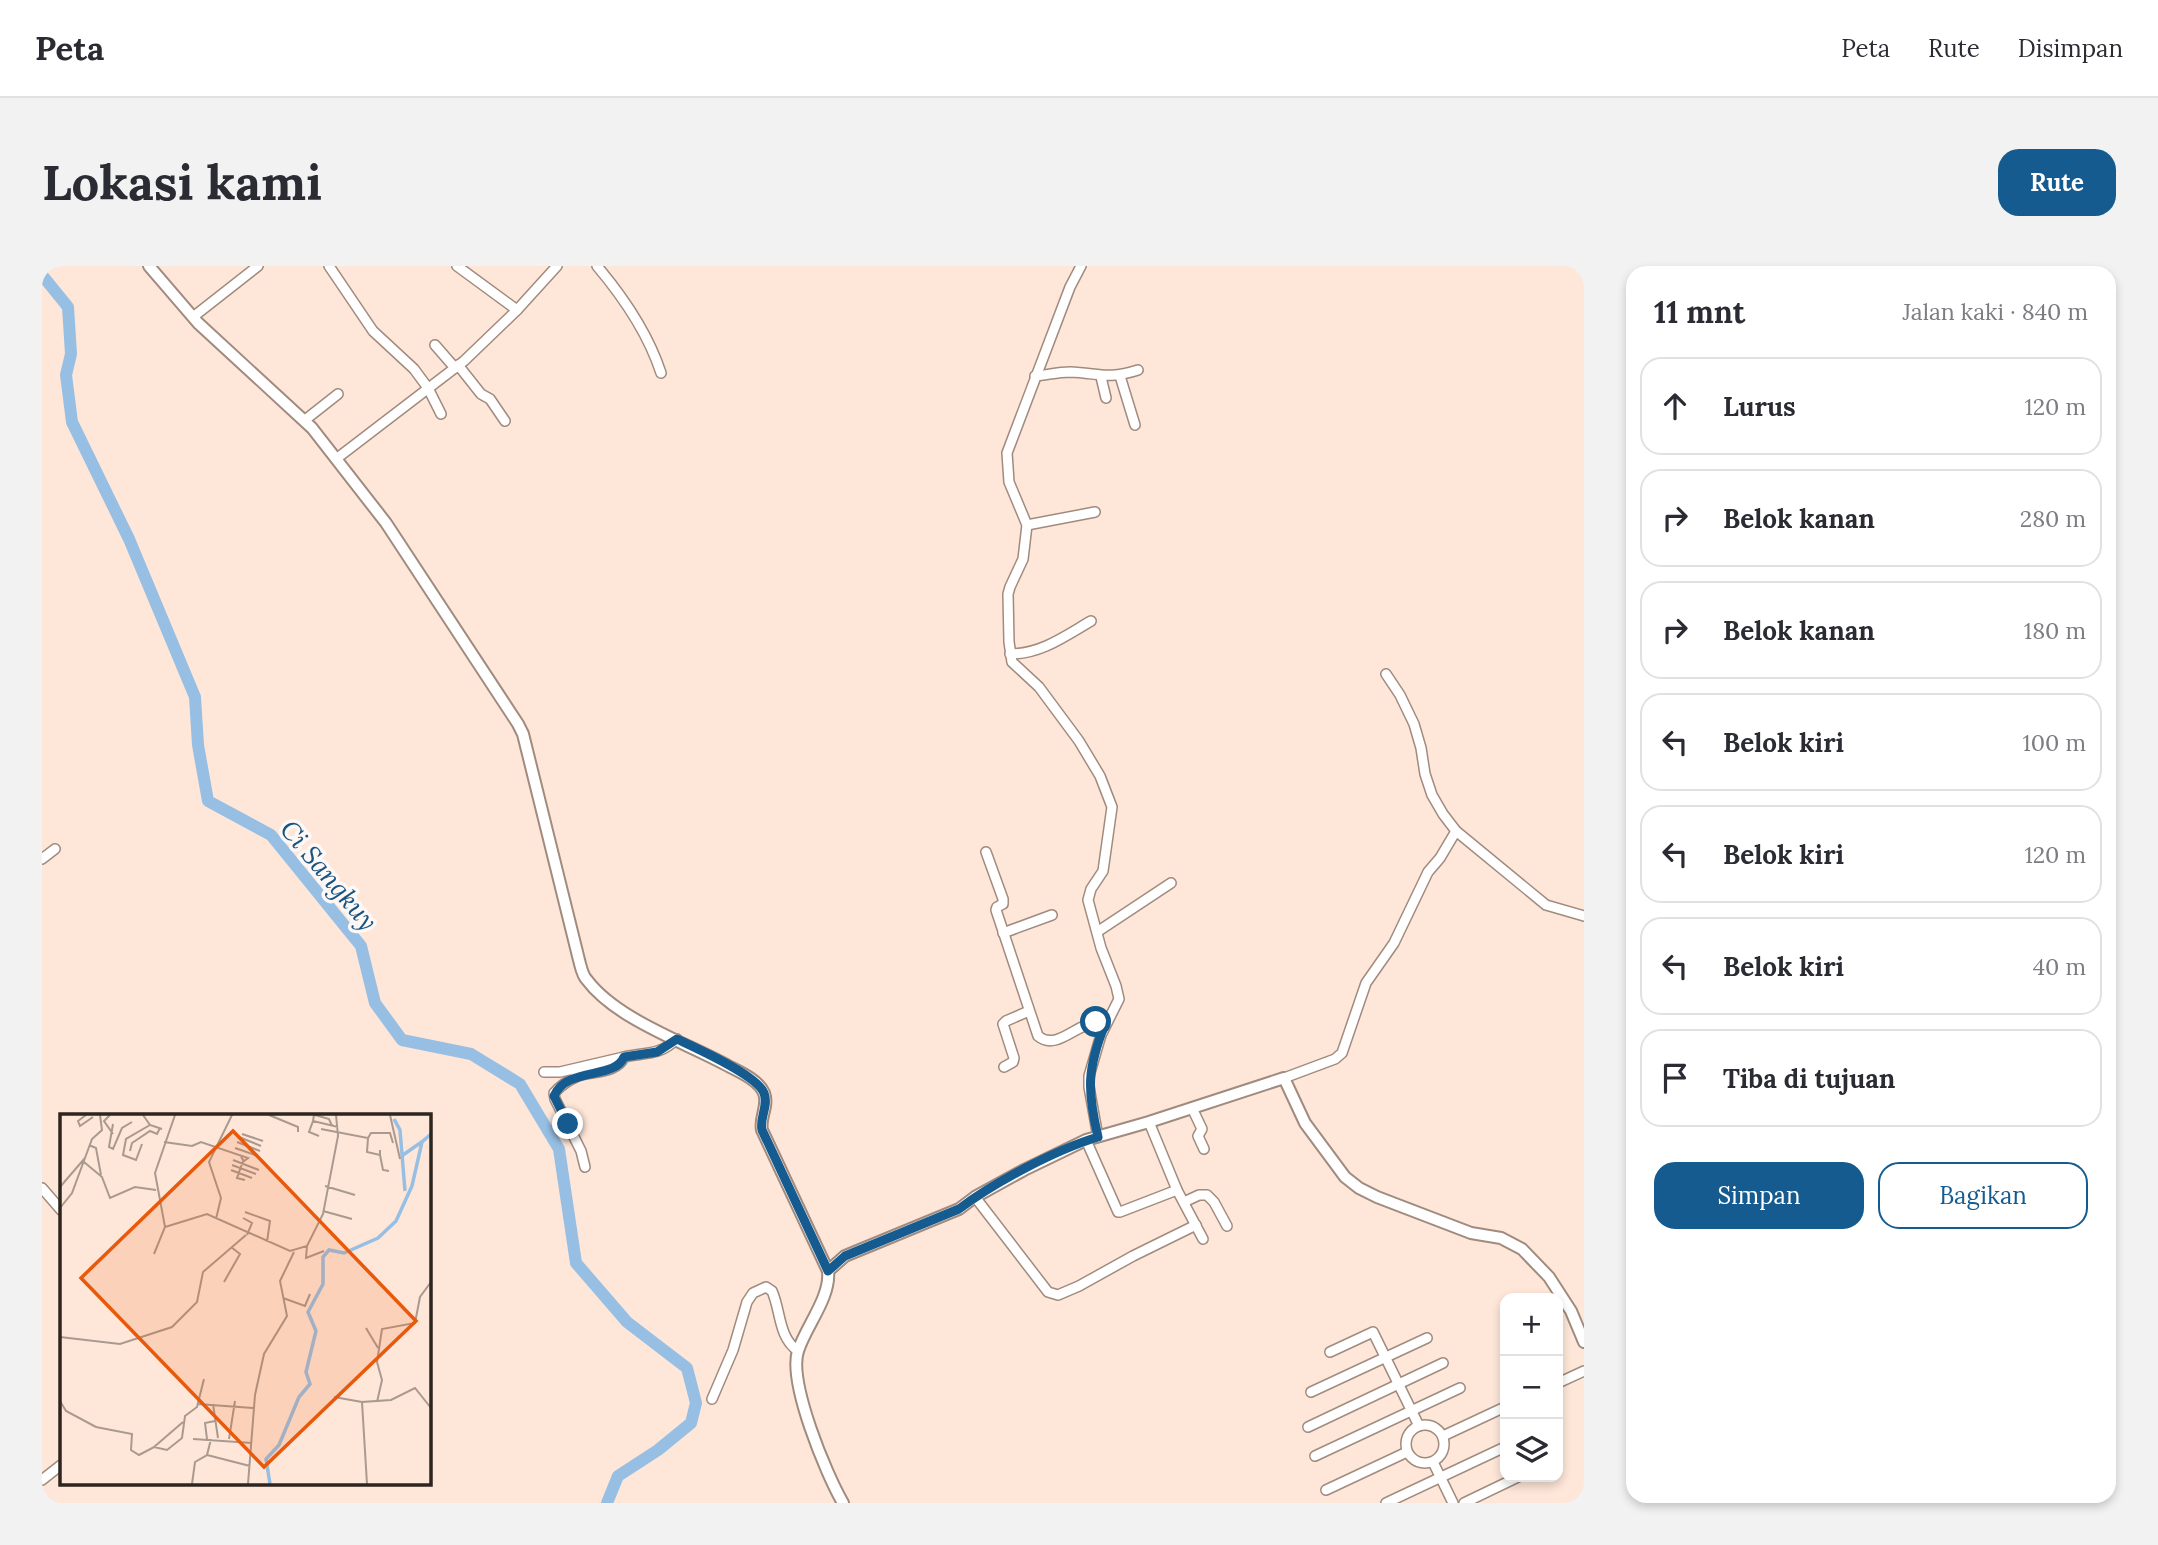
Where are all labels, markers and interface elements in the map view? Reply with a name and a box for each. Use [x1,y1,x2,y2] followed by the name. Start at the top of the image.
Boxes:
[35,27,104,69] text: Peta
[1841,33,1890,64] text: Peta
[1928,33,1980,64] text: Rute
[2018,33,2123,64] text: Disimpan
[1998,149,2116,216] button: Rute
[42,151,322,213] text: Lokasi kami
[1654,293,1745,331] text: 11 mnt
[1903,297,2088,326] text: Jalan kaki · 840 m
[1656,387,1694,425] icon: ahead
[1723,390,1796,423] text: Lurus
[2024,392,2086,421] text: 120 m
[1656,499,1694,537] icon: right
[1723,502,1875,535] text: Belok kanan
[2020,504,2086,533] text: 280 m
[1656,611,1694,649] icon: right
[1723,614,1875,647] text: Belok kanan
[2024,616,2086,645] text: 180 m
[1656,723,1694,761] icon: left
[1723,726,1844,759] text: Belok kiri
[2022,728,2086,757] text: 100 m
[273,813,385,937] water label: Ci Sangkuy
[1656,835,1694,873] icon: left
[1723,838,1844,871] text: Belok kiri
[2024,840,2086,869] text: 120 m
[1656,947,1694,985] icon: left
[1723,950,1844,983] text: Belok kiri
[2033,952,2086,981] text: 40 m
[1080,1006,1111,1037] route start
[1656,1059,1694,1097] icon: arrive
[1723,1062,1895,1095] text: Tiba di tujuan
[552,1108,583,1139] route end
[60,1114,430,1486] inset map
[1654,1162,1864,1229] button: Simpan
[1878,1162,2088,1229] button: Bagikan
[1500,1293,1563,1482] map controls
[1500,1293,1563,1356] button: +
[1500,1356,1563,1419] button: −
[1500,1419,1563,1482] button: layers

